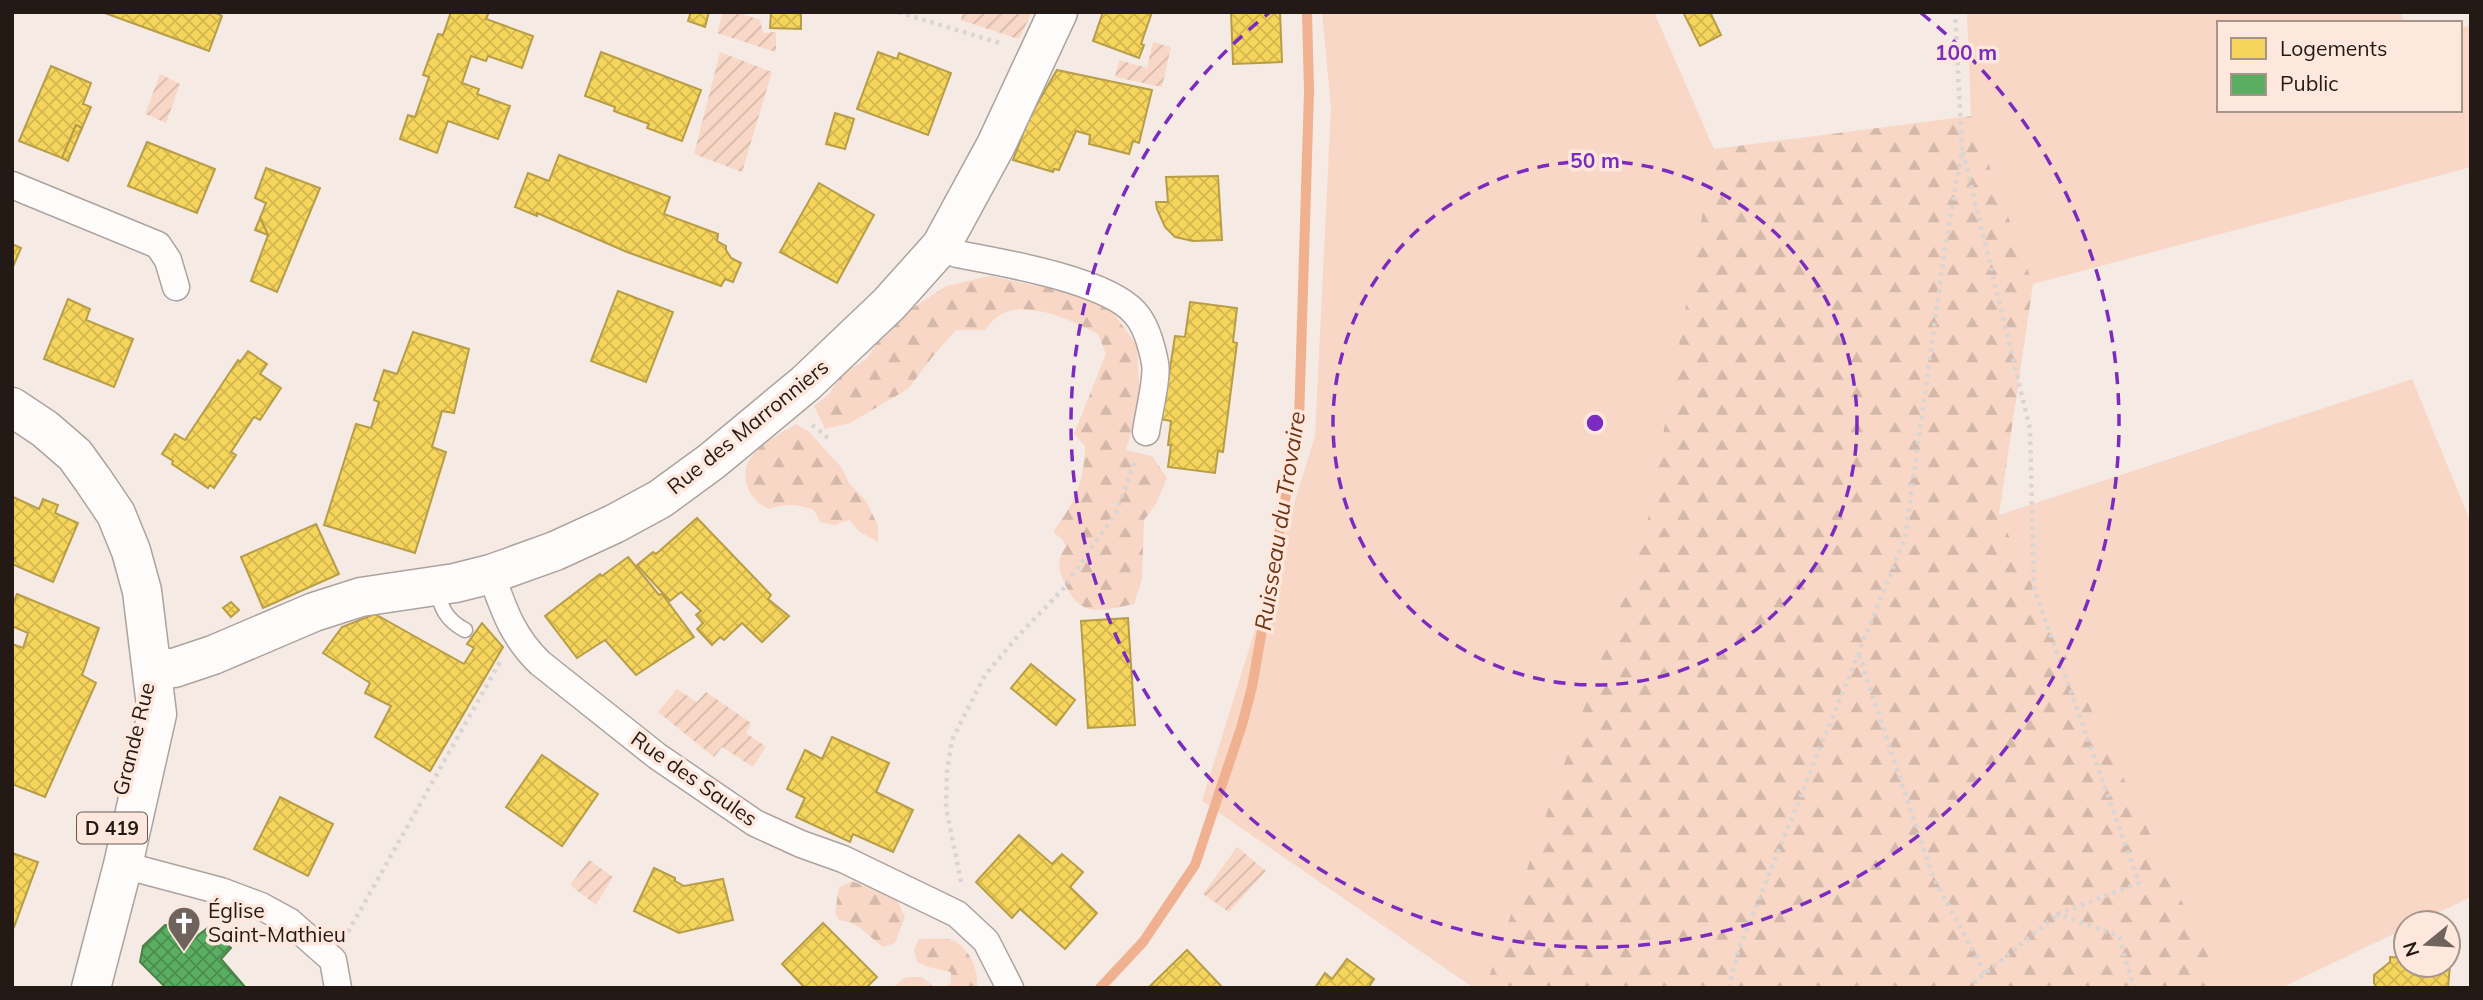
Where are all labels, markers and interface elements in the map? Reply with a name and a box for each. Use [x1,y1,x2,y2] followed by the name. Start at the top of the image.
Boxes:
[2217,21,2462,112] legend
[2280,35,2387,61] text: Logements
[1935,39,1997,65] text: 100 m
[2280,70,2339,96] text: Public
[1570,147,1620,173] text: 50 m
[661,353,833,499] street label: Rue des Marronniers
[1248,409,1311,633] water label: Ruisseau du Trovaire
[1583,411,1607,435] centre of rings
[106,680,160,798] street label: Grande Rue
[626,725,763,831] street label: Rue des Saules
[77,813,147,844] road number: D 419
[208,897,346,947] place label: Église Saint-Mathieu
[165,904,203,953] church icon: Église Saint-Mathieu
[2392,909,2462,979] north arrow
[2397,939,2424,960] text: N

